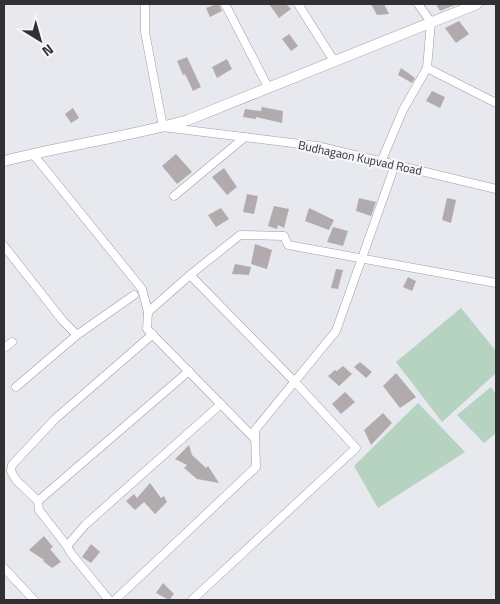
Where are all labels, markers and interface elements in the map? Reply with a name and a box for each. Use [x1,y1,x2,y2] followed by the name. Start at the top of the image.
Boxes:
[15,15,65,65] north arrow
[38,39,58,62] text: N
[296,135,424,180] street label: Budhagaon Kupvad Road

